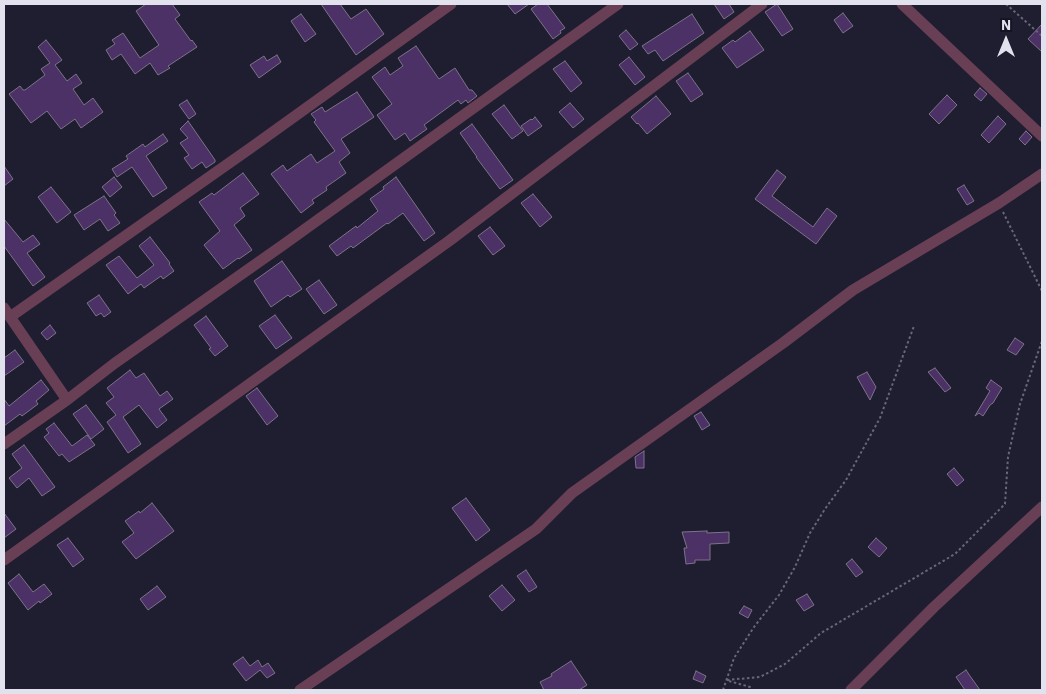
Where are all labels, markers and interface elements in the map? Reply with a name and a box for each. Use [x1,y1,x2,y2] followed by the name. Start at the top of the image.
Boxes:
[981,15,1031,65] north arrow
[1001,16,1011,34] text: N

